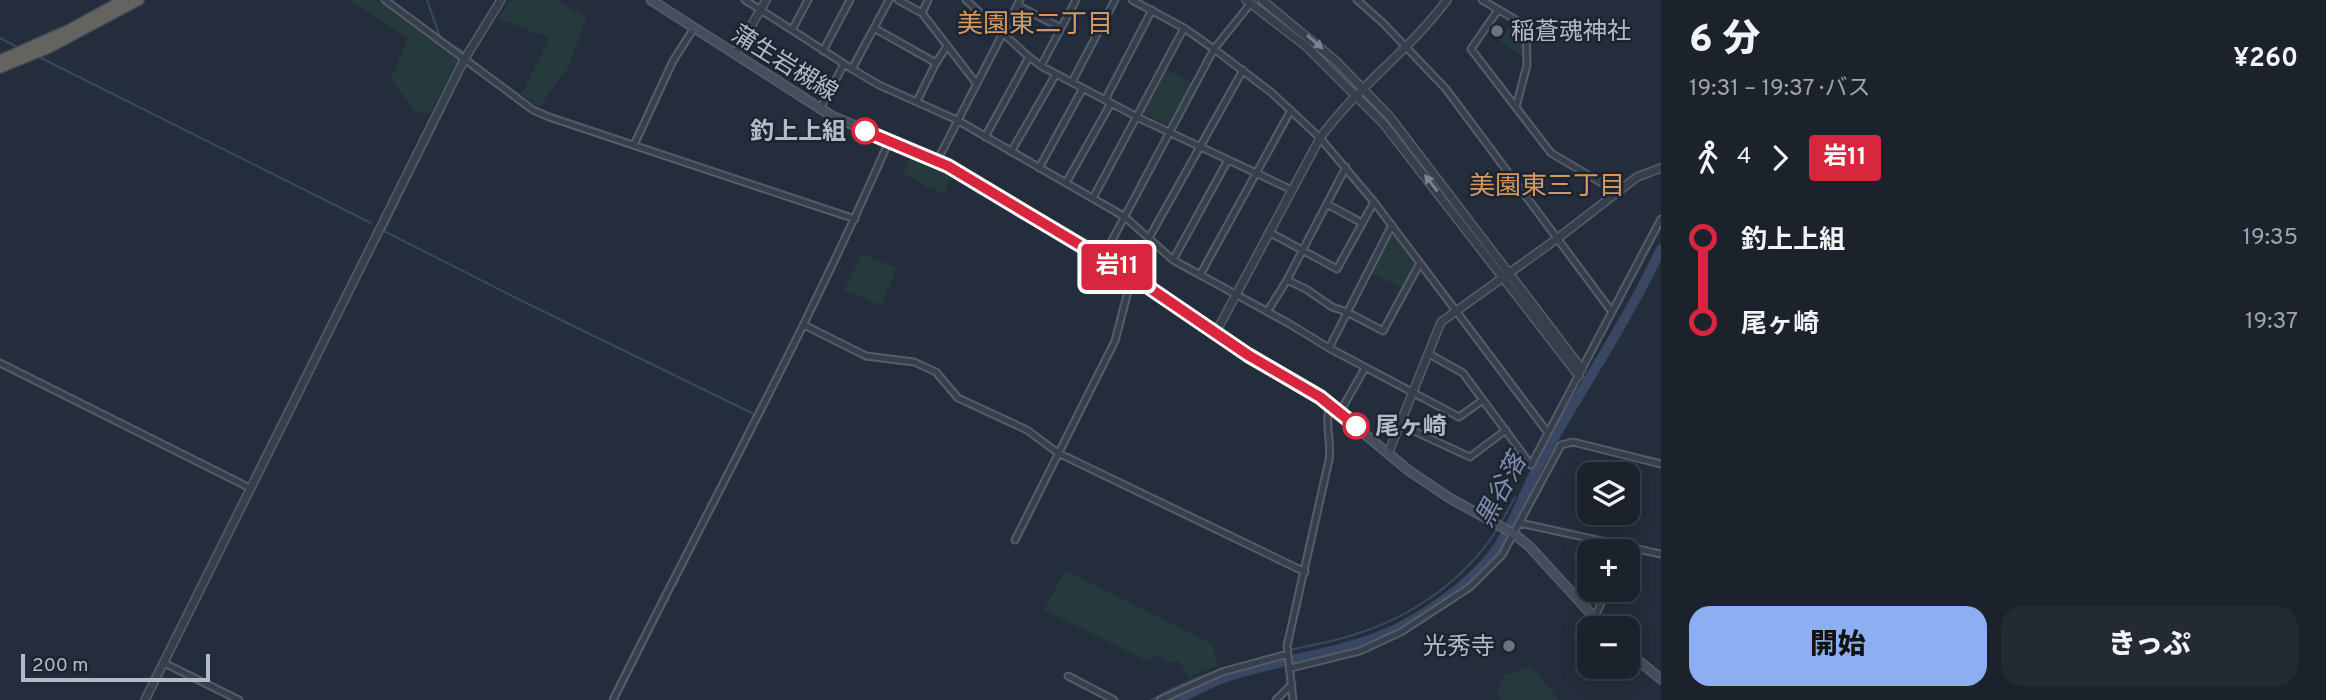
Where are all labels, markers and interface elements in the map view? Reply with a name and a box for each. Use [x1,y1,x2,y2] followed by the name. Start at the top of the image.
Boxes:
[957,9,1113,42] district label: 美園東二丁目
[1689,17,1760,66] text: 6 分
[1511,18,1631,48] place label: 稲蒼魂神社
[725,20,843,109] street label: 蒲生岩槻線
[1489,23,1505,39] marker: 稲蒼魂神社
[1307,34,1324,49] one-way arrow
[2233,43,2298,76] text: ¥260
[1689,75,1870,104] text: 19:31 – 19:37 · バス
[750,118,846,148] place label: 釣上上組
[852,118,878,144] marker: 釣上上組
[1689,139,1727,177] icon: walk
[1761,139,1799,177] icon: forward
[1737,143,1751,172] text: 4
[1823,143,1867,173] text: 岩11
[1469,171,1625,204] district label: 美園東三丁目
[1424,174,1438,192] one-way arrow
[2242,224,2298,253] text: 19:35
[1741,225,1845,258] text: 釣上上組
[1077,244,1157,290] line badge: 岩11
[1095,252,1139,282] text: 岩11
[2245,308,2298,337] text: 19:37
[1741,309,1819,342] text: 尾ヶ崎
[1343,413,1369,439] marker: 尾ヶ崎
[1375,413,1447,443] place label: 尾ヶ崎
[1469,445,1537,533] water label: 黒谷落
[1577,462,1640,679] map controls
[1577,462,1640,525] button: layers
[1577,539,1640,602] button: +
[1689,606,1987,686] button: 開始
[2001,606,2298,686] button: きっぷ
[1577,616,1640,679] button: −
[1423,633,1495,663] place label: 光秀寺
[1501,638,1517,654] marker: 光秀寺
[21,651,210,683] scale bar
[32,654,88,678] text: 200 m

